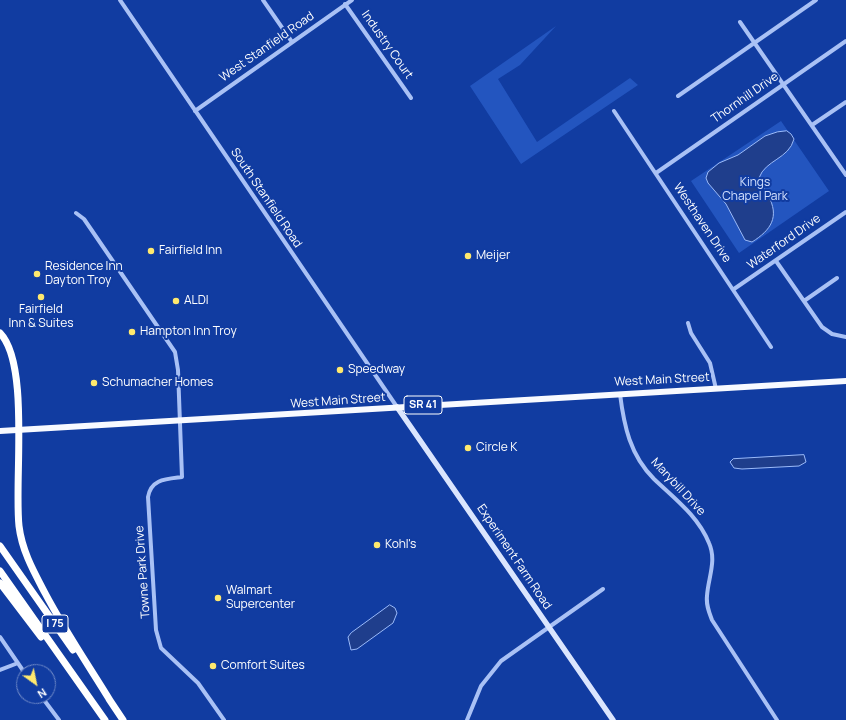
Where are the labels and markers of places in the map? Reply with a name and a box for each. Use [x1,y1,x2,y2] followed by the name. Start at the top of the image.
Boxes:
[159,244,222,258] place label: Fairfield Inn
[146,246,156,256] marker: Fairfield Inn
[476,249,510,263] place label: Meijer
[463,251,473,261] marker: Meijer
[45,260,123,288] place label: Residence Inn Dayton Troy
[32,269,42,279] marker: Residence Inn Dayton Troy
[36,292,46,302] marker: Fairfield Inn & Suites
[184,294,209,308] place label: ALDI
[171,296,181,306] marker: ALDI
[9,303,73,331] place label: Fairfield Inn & Suites
[140,325,237,339] place label: Hampton Inn Troy
[127,327,137,337] marker: Hampton Inn Troy
[348,363,405,377] place label: Speedway
[335,365,345,375] marker: Speedway
[102,376,213,390] place label: Schumacher Homes
[89,378,99,388] marker: Schumacher Homes
[476,441,517,455] place label: Circle K
[463,443,473,453] marker: Circle K
[385,538,416,552] place label: Kohl's
[372,540,382,550] marker: Kohl's
[226,584,295,612] place label: Walmart Supercenter
[213,593,223,603] marker: Walmart Supercenter
[221,659,305,673] place label: Comfort Suites
[208,661,218,671] marker: Comfort Suites

